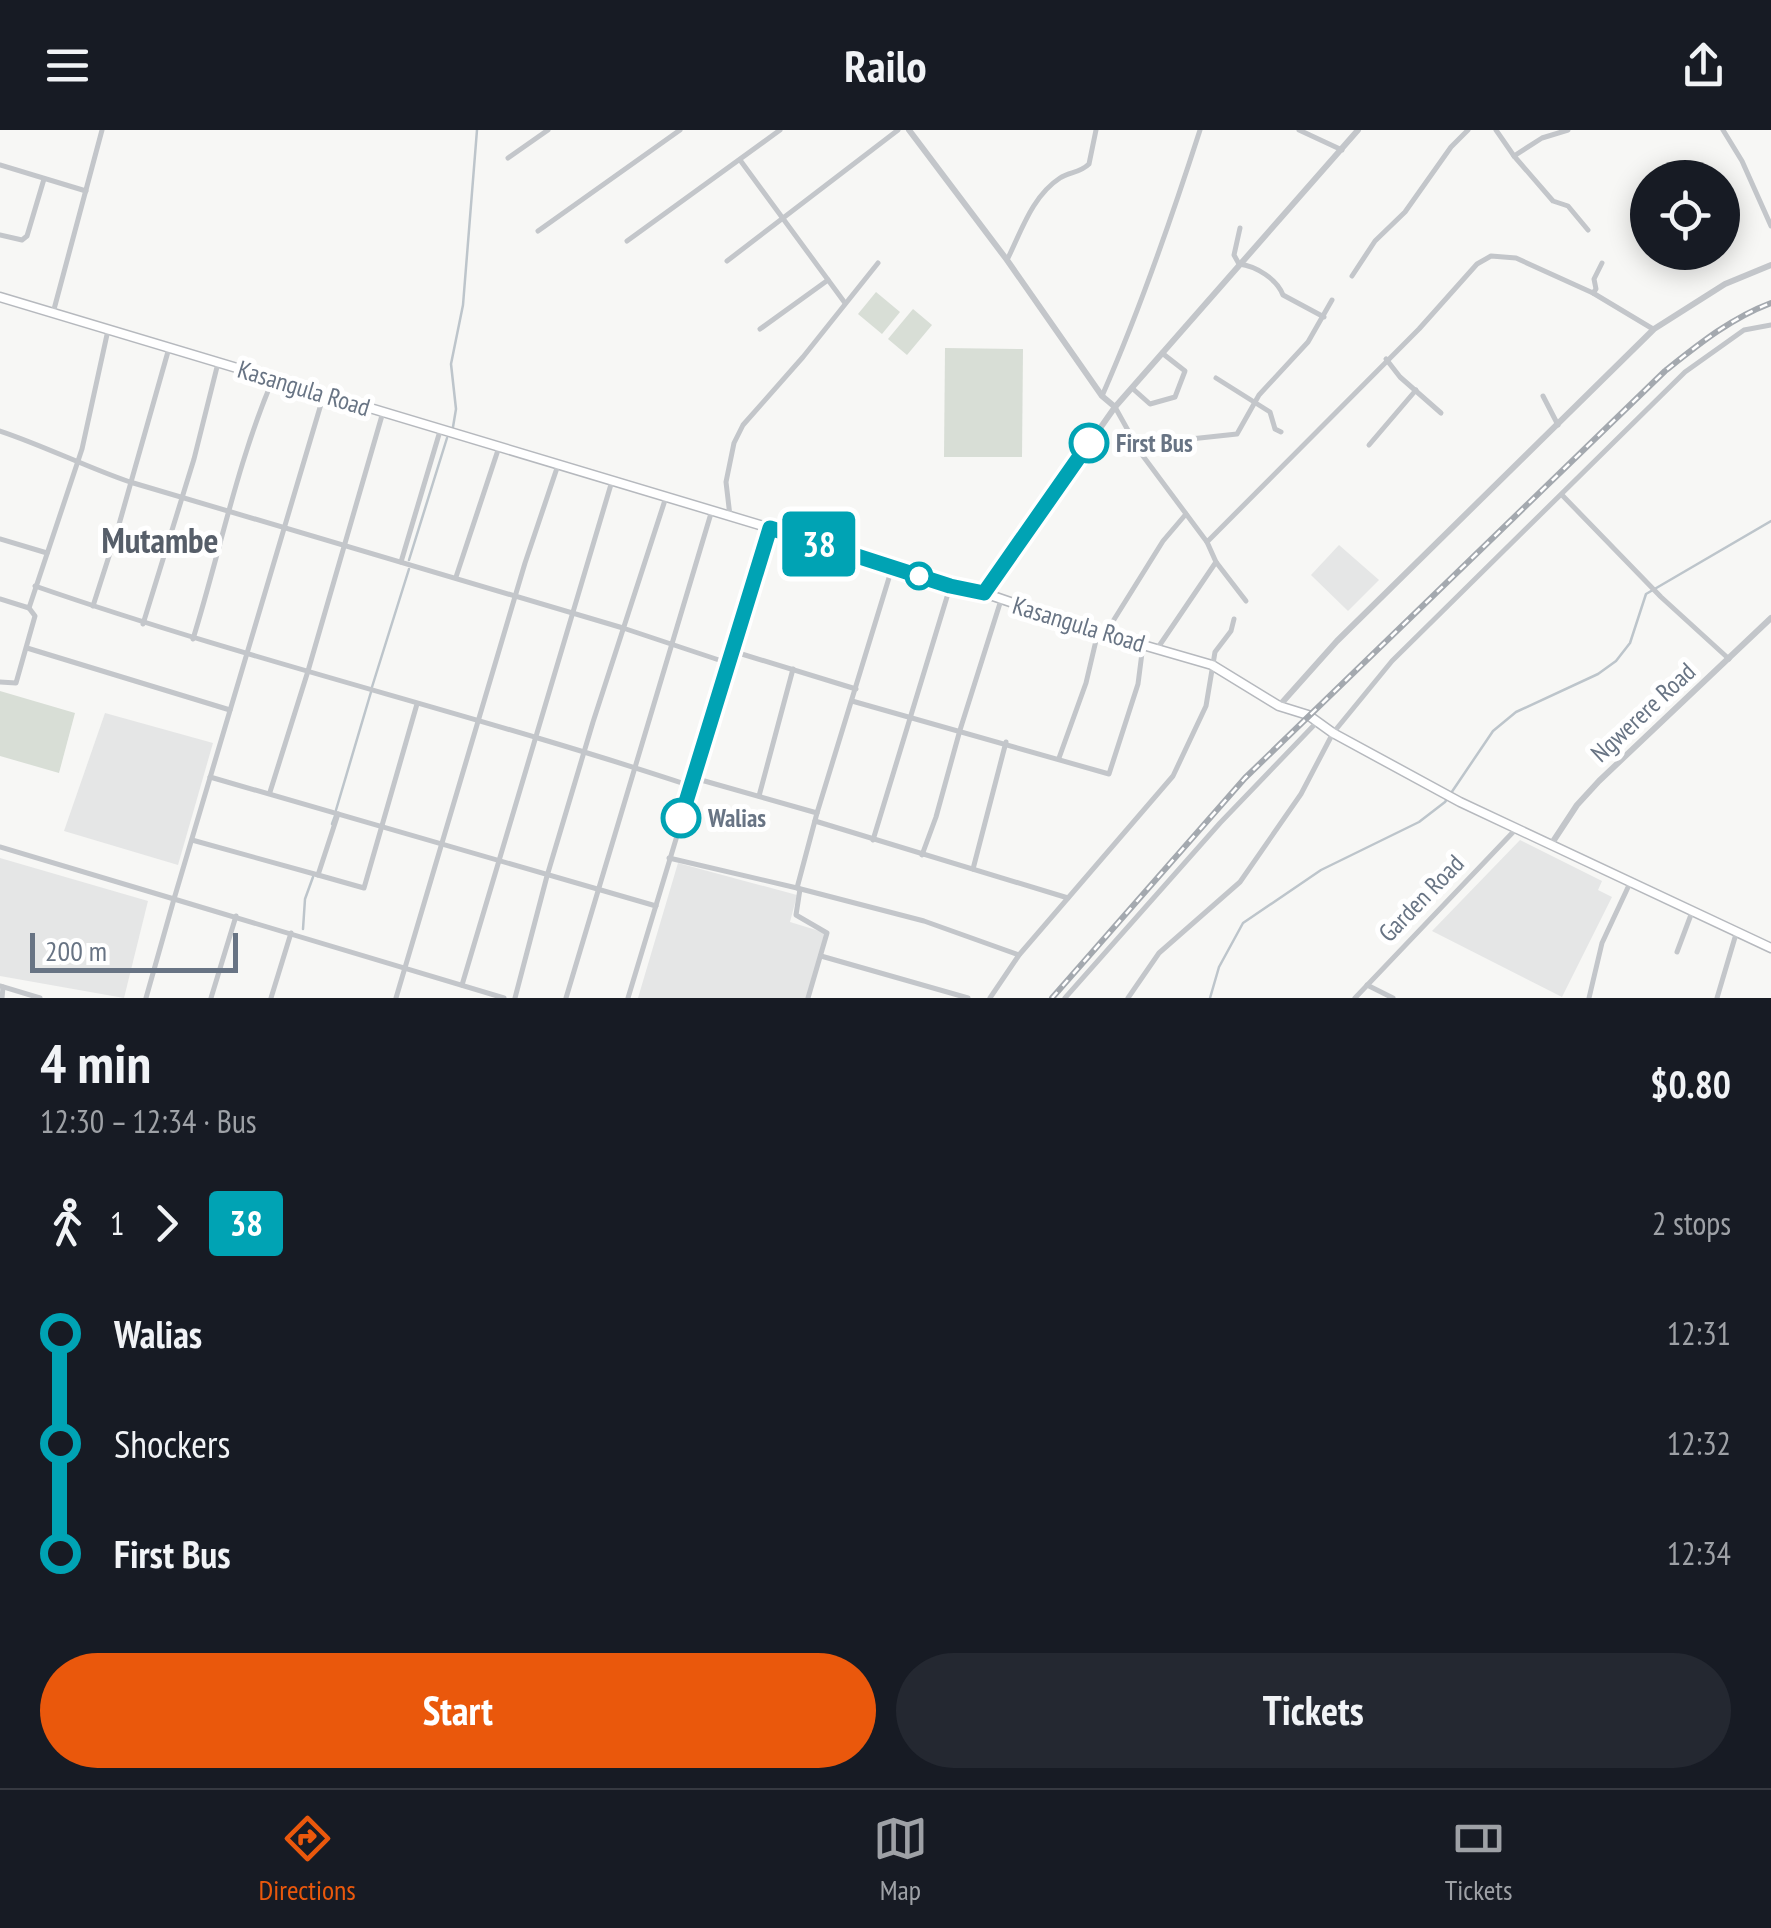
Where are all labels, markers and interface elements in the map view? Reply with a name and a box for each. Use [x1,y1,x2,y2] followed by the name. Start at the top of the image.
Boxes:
[844,36,927,94] text: Railo
[40,38,95,93] icon: menu
[1676,38,1731,93] icon: share
[1630,160,1740,270] map controls
[1630,160,1740,270] button: locate
[234,353,374,423] street label: Kasangula Road
[1070,424,1108,462] marker: First Bus
[1116,427,1193,459] place label: First Bus
[774,512,864,576] line badge: 38
[101,517,219,563] district label: Mutambe
[802,521,836,567] text: 38
[906,563,932,589] unlabelled marker
[1009,589,1149,659] street label: Kasangula Road
[1584,655,1702,769] street label: Ngwerere Road
[662,799,700,837] marker: Walias
[707,802,766,834] place label: Walias
[1372,848,1470,948] street label: Garden Road
[30,928,238,973] scale bar
[45,932,107,969] text: 200 m
[40,1027,151,1098] text: 4 min
[1650,1059,1731,1108] text: $0.80
[40,1100,257,1142] text: 12:30 – 12:34 · Bus
[40,1196,95,1251] icon: walk
[139,1196,194,1251] icon: forward
[229,1200,263,1246] text: 38
[110,1202,124,1244] text: 1
[1652,1202,1731,1244] text: 2 stops
[114,1309,202,1358] text: Walias
[1667,1312,1731,1354] text: 12:31
[114,1419,230,1468] text: Shockers
[1667,1422,1731,1464] text: 12:32
[114,1529,231,1578] text: First Bus
[1667,1532,1731,1574] text: 12:34
[40,1653,876,1768] button: Start
[896,1653,1731,1768] button: Tickets
[258,1811,356,1908] tab: Directions
[873,1811,928,1908] tab: Map
[1445,1811,1513,1908] tab: Tickets

